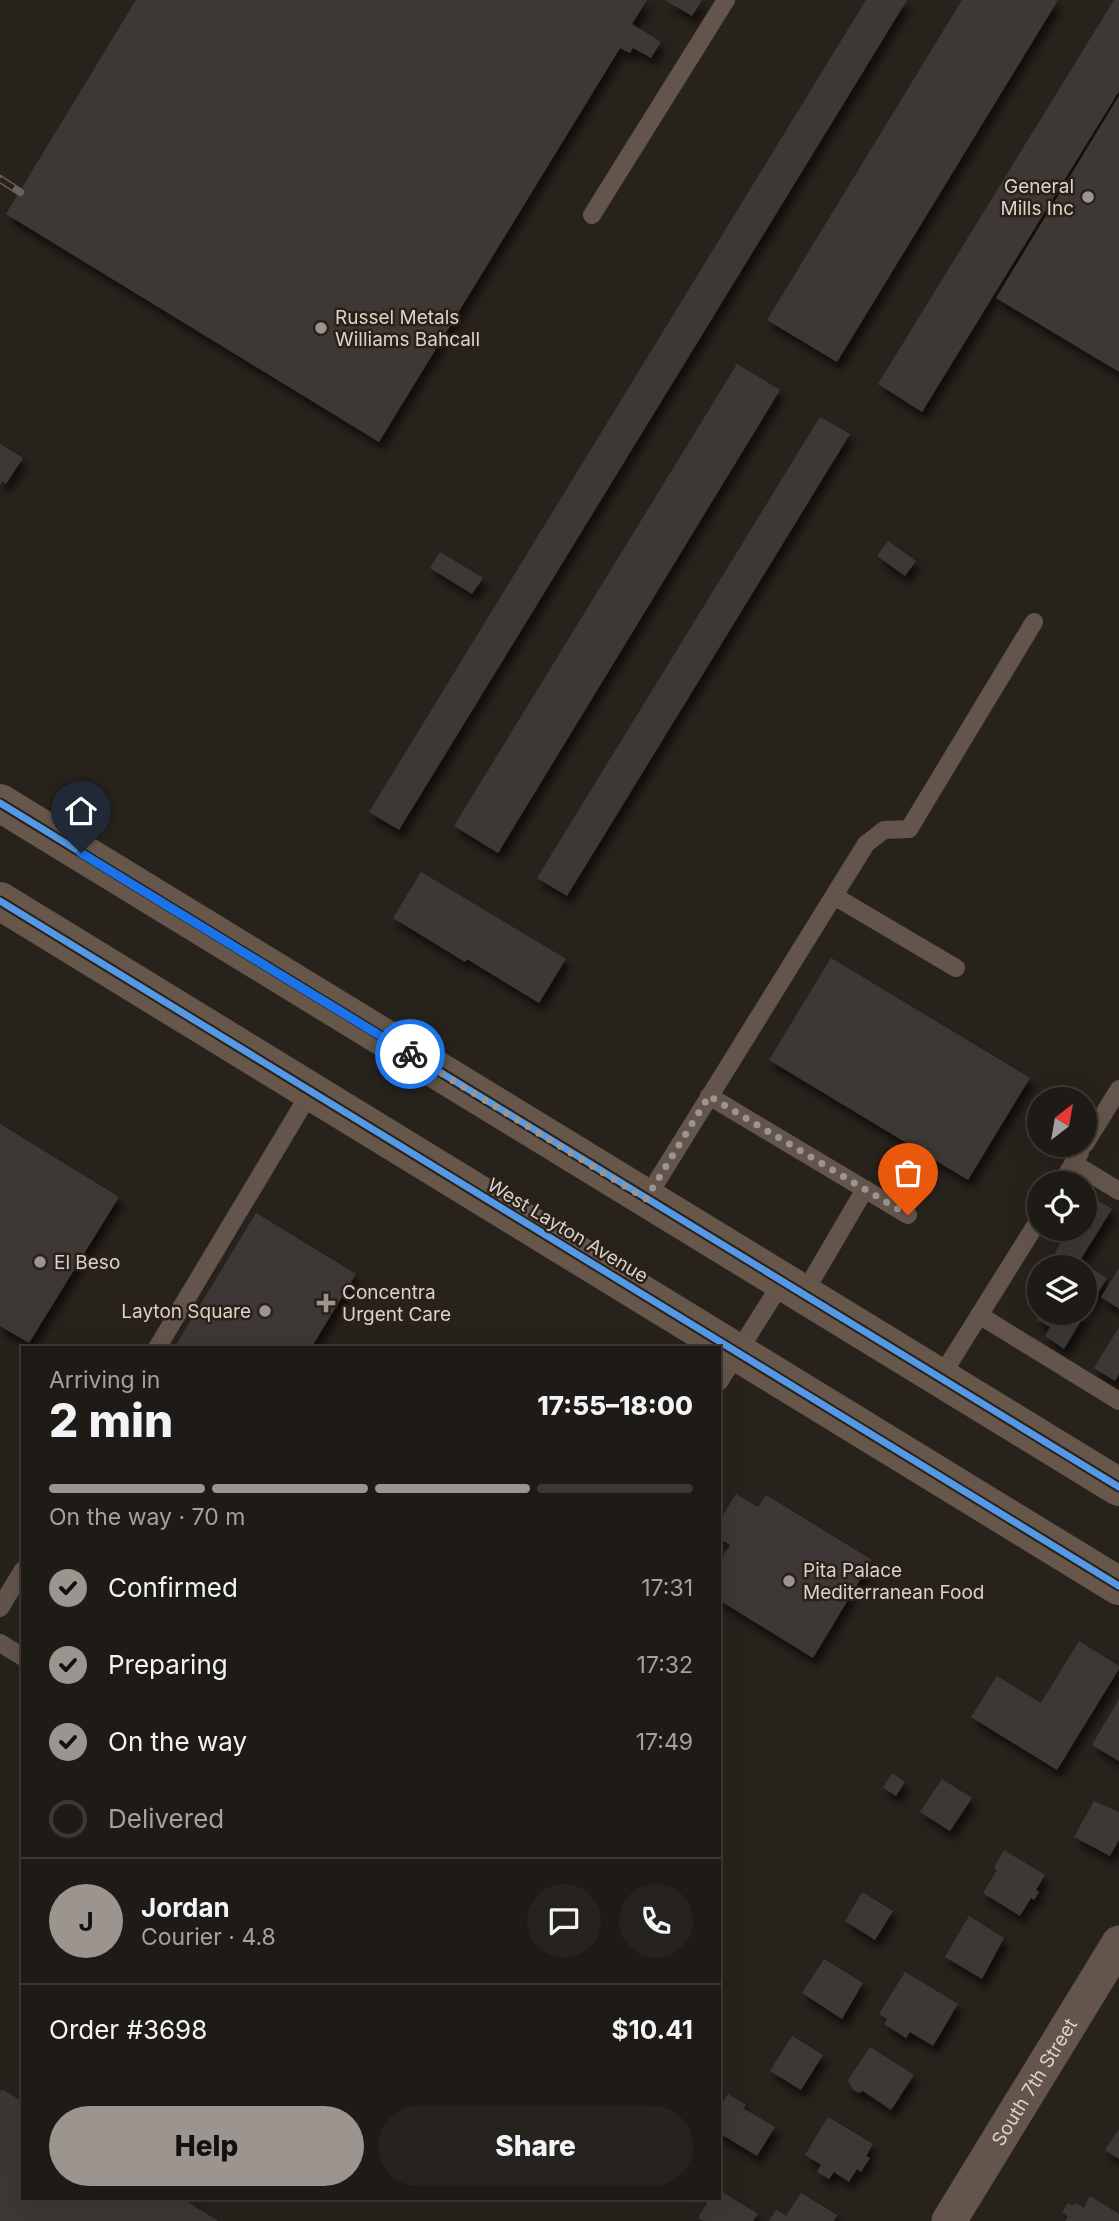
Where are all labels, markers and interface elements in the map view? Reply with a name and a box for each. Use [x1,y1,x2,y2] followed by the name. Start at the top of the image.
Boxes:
[1000,175,1074,220] place label: General Mills Inc
[1080,189,1096,205] marker: General Mills Inc
[335,306,480,351] place label: Russel Metals Williams Bahcall
[313,320,329,336] marker: Russel Metals Williams Bahcall
[51,781,111,853] pin
[62,792,100,830] icon: home
[375,1019,445,1089] courier
[391,1035,429,1073] icon: bike
[1027,1087,1097,1157] north arrow
[1027,1087,1097,1325] map controls
[878,1143,938,1215] pin
[889,1154,927,1192] icon: bag
[1027,1171,1097,1241] button: locate
[483,1173,652,1287] street label: West Layton Avenue
[54,1251,120,1274] place label: El Beso
[32,1254,48,1270] marker: El Beso
[1027,1255,1097,1325] button: layers
[342,1281,451,1326] place label: Concentra Urgent Care
[316,1293,336,1313] marker: Concentra Urgent Care
[121,1300,251,1323] place label: Layton Square
[257,1303,273,1319] marker: Layton Square
[49,1366,160,1394] text: Arriving in
[537,1390,693,1421] text: 17:55–18:00
[49,1392,173,1448] text: 2 min
[49,1503,245,1531] text: On the way · 70 m
[803,1559,984,1604] place label: Pita Palace Mediterranean Food
[49,1569,87,1607] icon: check
[108,1572,238,1603] text: Confirmed
[781,1573,797,1589] marker: Pita Palace Mediterranean Food
[641,1574,693,1602] text: 17:31
[49,1646,87,1684] icon: check
[108,1649,228,1680] text: Preparing
[637,1651,693,1679] text: 17:32
[49,1723,87,1761] icon: check
[108,1726,247,1757] text: On the way
[636,1728,693,1756] text: 17:49
[108,1803,224,1834] text: Delivered
[527,1884,601,1958] button: chat
[619,1884,693,1958] button: phone
[141,1892,230,1923] text: Jordan
[78,1906,94,1937] text: J
[141,1923,276,1951] text: Courier · 4.8
[49,2014,207,2045] text: Order #3698
[612,2014,693,2045] text: $10.41
[987,2014,1082,2150] street label: South 7th Street
[49,2106,364,2186] button: Help
[378,2106,693,2186] button: Share

